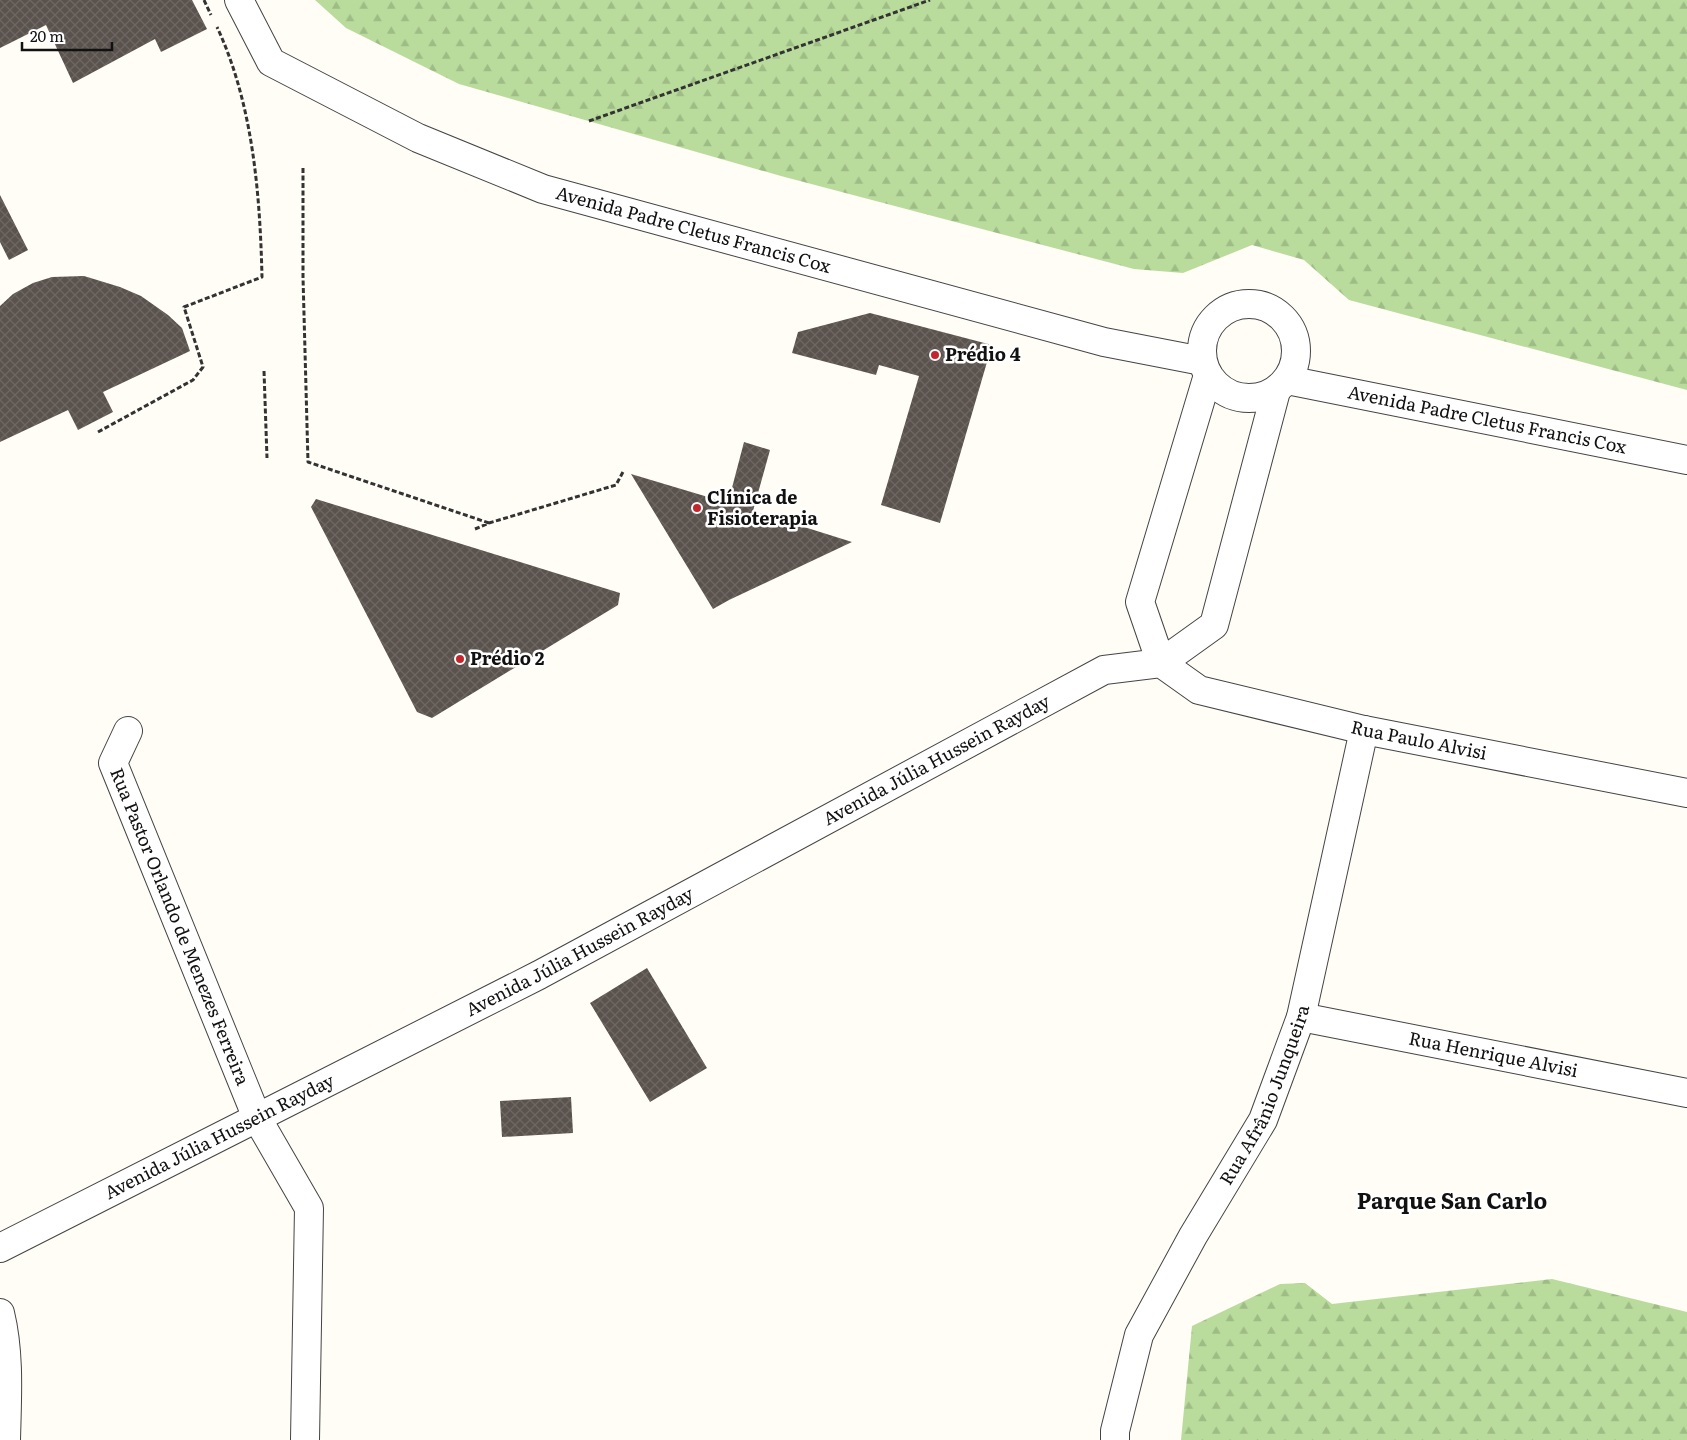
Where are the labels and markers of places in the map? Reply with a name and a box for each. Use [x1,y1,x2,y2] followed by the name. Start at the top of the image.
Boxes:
[945,340,1021,367] place label: Prédio 4
[929,349,941,361] marker: Prédio 4
[707,483,819,531] place label: Clínica de Fisioterapia
[691,502,703,514] marker: Clínica de Fisioterapia
[470,644,545,671] place label: Prédio 2
[454,653,466,665] marker: Prédio 2

